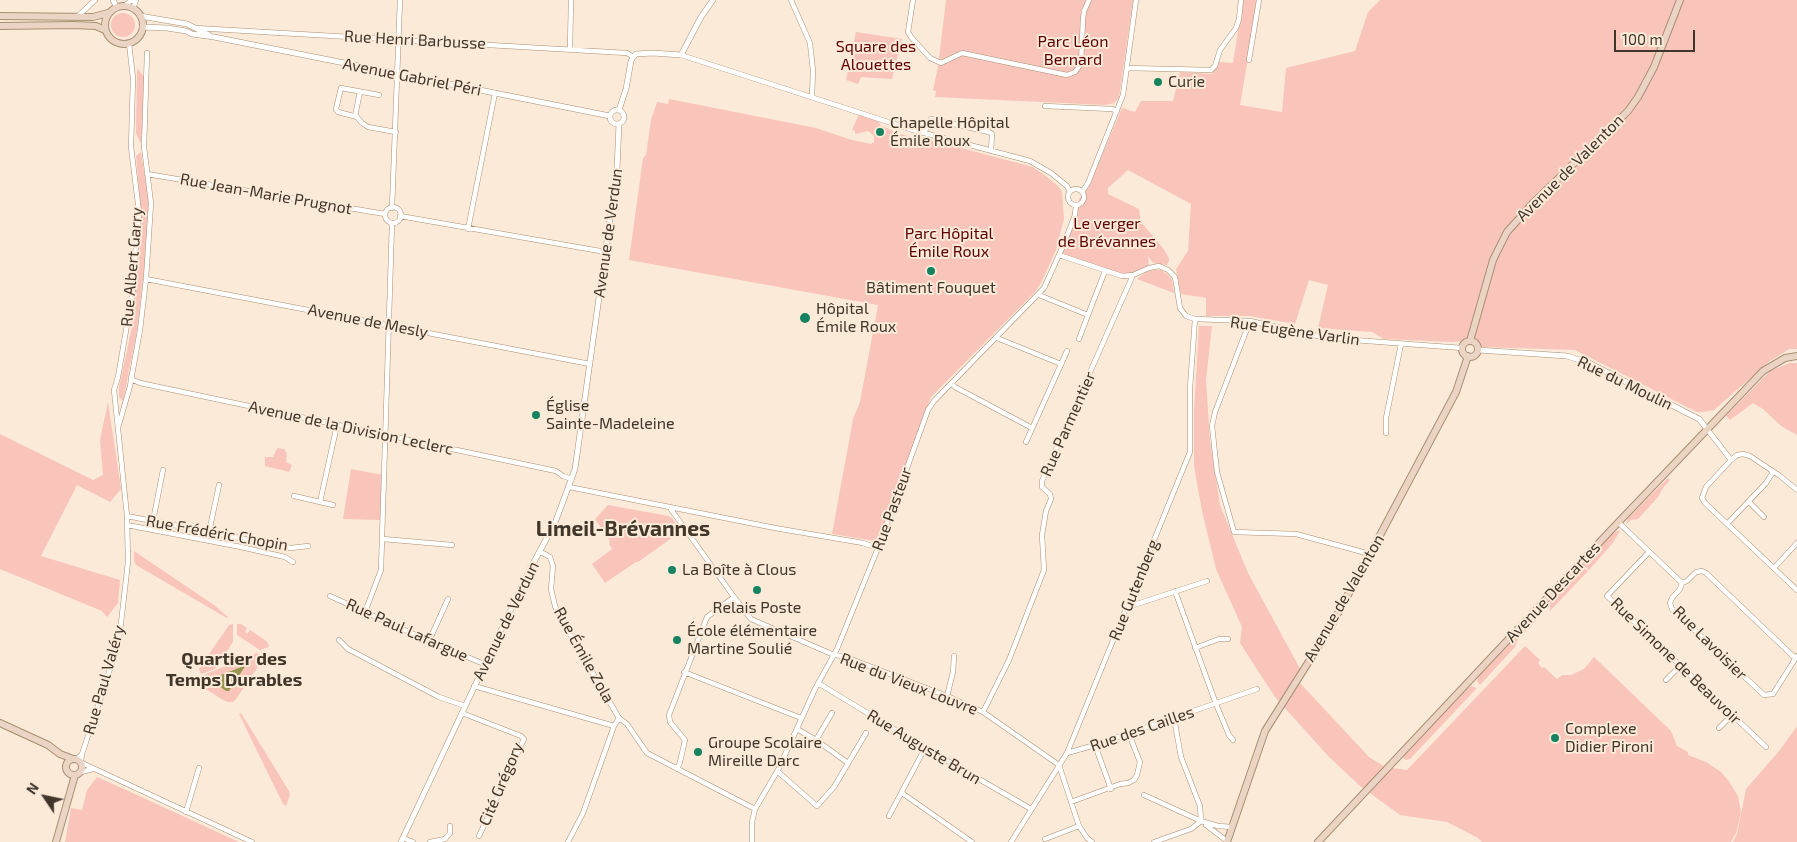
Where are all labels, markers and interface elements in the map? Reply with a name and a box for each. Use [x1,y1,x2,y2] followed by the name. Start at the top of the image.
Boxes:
[1617,20,1698,52] scale bar
[344,27,486,53] street label: Rue Henri Barbusse
[1622,30,1663,48] text: 100 m
[1038,32,1108,70] park label: Parc Léon Bernard
[836,37,916,75] park label: Square des Alouettes
[341,54,483,100] street label: Avenue Gabriel Péri
[1168,72,1205,92] place label: Curie
[1152,76,1164,88] marker: Curie
[1512,110,1628,226] street label: Avenue de Valenton
[890,113,1009,151] place label: Chapelle Hôpital Émile Roux
[874,126,886,138] marker: Chapelle Hôpital Émile Roux
[589,167,627,299] street label: Avenue de Verdun
[179,169,353,219] street label: Rue Jean-Marie Prugnot
[117,206,147,328] street label: Rue Albert Garry
[1058,214,1156,252] park label: Le verger de Brévannes
[905,224,993,262] park label: Parc Hôpital Émile Roux
[925,265,937,277] marker: Bâtiment Fouquet
[866,278,996,298] place label: Bâtiment Fouquet
[816,299,896,337] place label: Hôpital Émile Roux
[306,300,430,342] street label: Avenue de Mesly
[798,311,812,325] marker: Hôpital Émile Roux
[1229,312,1361,350] street label: Rue Eugène Varlin
[1574,352,1676,414] street label: Rue du Moulin
[1036,369,1100,479] street label: Rue Parmentier
[546,396,675,434] place label: Église Sainte-Madeleine
[247,397,455,459] street label: Avenue de la Division Leclerc
[530,409,542,421] marker: Église Sainte-Madeleine
[868,465,916,553] street label: Rue Pasteur
[144,511,290,555] street label: Rue Frédéric Chopin
[536,516,710,542] district label: Limeil-Brévannes
[1300,531,1388,665] street label: Avenue de Valenton
[1105,537,1163,643] street label: Rue Gutenberg
[1502,538,1604,646] street label: Avenue Descartes
[469,558,543,684] street label: Avenue de Verdun
[682,560,796,580] place label: La Boîte à Clous
[666,564,678,576] marker: La Boîte à Clous
[751,584,763,596] marker: Relais Poste
[343,594,471,666] street label: Rue Paul Lafargue
[1607,594,1745,728] street label: Rue Simone de Beauvoir
[713,598,801,618] place label: Relais Poste
[1669,602,1751,684] street label: Rue Lavoisier
[550,604,618,706] street label: Rue Émile Zola
[687,621,817,659] place label: École élémentaire Martine Soulié
[79,623,129,737] street label: Rue Paul Valéry
[671,634,683,646] marker: École élémentaire Martine Soulié
[166,648,302,691] district label: Quartier des Temps Durables
[837,649,981,719] street label: Rue du Vieux Louvre
[1087,702,1197,756] street label: Rue des Cailles
[864,705,984,789] street label: Rue Auguste Brun
[1565,719,1653,757] place label: Complexe Didier Pironi
[1549,732,1561,744] marker: Complexe Didier Pironi
[708,733,822,771] place label: Groupe Scolaire Mireille Darc
[475,739,527,829] street label: Cité Grégory
[692,746,704,758] marker: Groupe Scolaire Mireille Darc
[20,772,70,822] north arrow
[22,779,42,797] text: N

